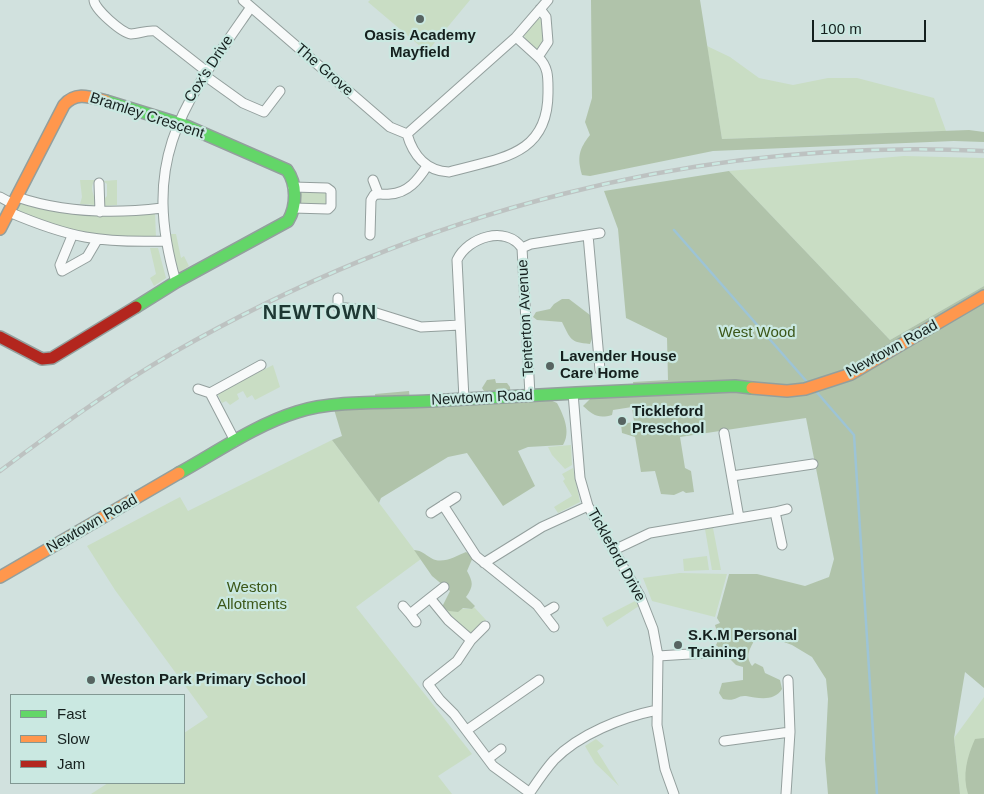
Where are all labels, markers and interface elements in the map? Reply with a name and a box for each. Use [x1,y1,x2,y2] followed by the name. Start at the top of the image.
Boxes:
[814,10,928,42] scale bar
[414,13,426,25] marker: Oasis Academy Mayfield
[820,20,862,37] text: 100 m
[364,27,476,62] place label: Oasis Academy Mayfield
[181,32,237,106] street label: Cox's Drive
[291,40,357,100] street label: The Grove
[88,89,206,143] street label: Bramley Crescent
[514,259,538,377] street label: Tenterton Avenue
[262,301,378,325] district label: NEWTOWN
[843,316,941,382] street label: Newtown Road
[719,324,795,342] park label: West Wood
[560,348,677,383] place label: Lavender House Care Home
[544,360,556,372] marker: Lavender House Care Home
[431,386,533,410] street label: Newtown Road
[632,403,705,438] place label: Tickleford Preschool
[616,415,628,427] marker: Tickleford Preschool
[43,491,141,557] street label: Newtown Road
[583,505,649,605] street label: Tickleford Drive
[217,579,287,614] park label: Weston Allotments
[688,627,797,662] place label: S.K.M Personal Training
[672,639,684,651] marker: S.K.M Personal Training
[101,671,306,689] place label: Weston Park Primary School
[85,674,97,686] marker: Weston Park Primary School
[10,694,185,784] legend
[57,705,86,722] text: Fast
[57,730,90,747] text: Slow
[57,755,85,772] text: Jam

